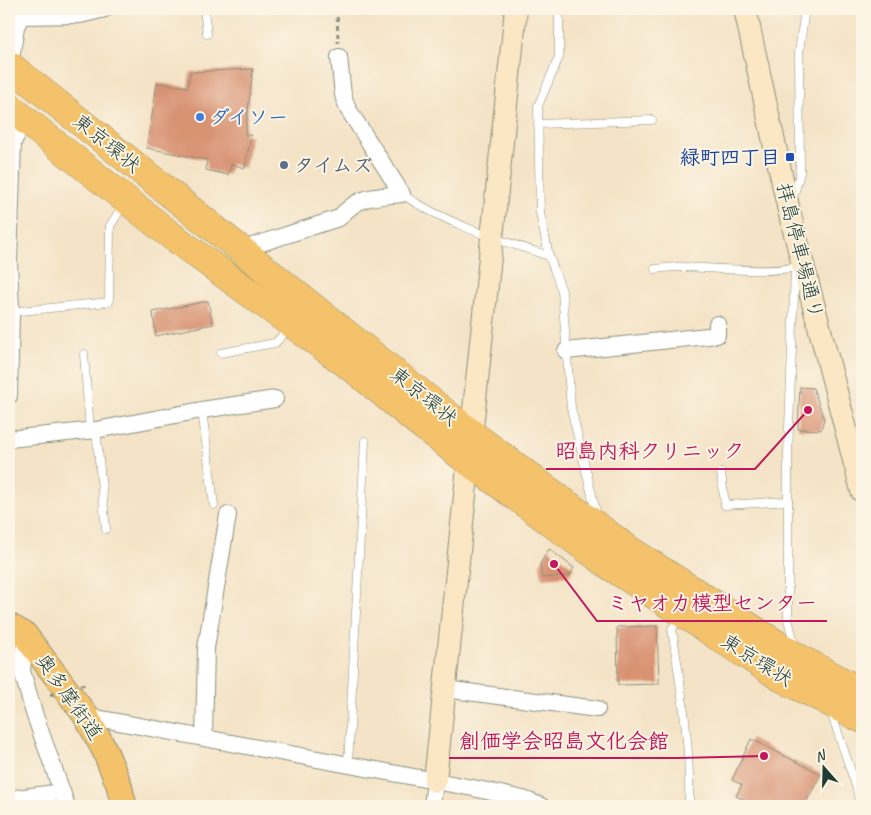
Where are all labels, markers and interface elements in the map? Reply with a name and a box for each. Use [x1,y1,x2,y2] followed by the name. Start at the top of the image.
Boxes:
[210,105,288,130] place label: ダイソー
[68,108,146,178] street label: 東京環状
[194,111,206,123] marker: ダイソー
[680,145,780,170] place label: 緑町四丁目
[784,151,796,163] marker: 緑町四丁目
[294,153,372,178] place label: タイムズ
[278,159,290,171] marker: タイムズ
[771,180,829,322] street label: 拝島停車場通り
[385,361,463,431] street label: 東京環状
[546,433,755,469] callout: 昭島内科クリニック
[556,438,745,464] text: 昭島内科クリニック
[597,585,827,621] callout: ミヤオカ模型センター
[607,590,817,616] text: ミヤオカ模型センター
[716,628,798,692] street label: 東京環状
[30,649,108,745] street label: 奥多摩街道
[449,722,679,758] callout: 創価学会昭島文化会館
[459,728,669,754] text: 創価学会昭島文化会館
[798,742,848,792] north arrow
[813,746,829,766] text: N

